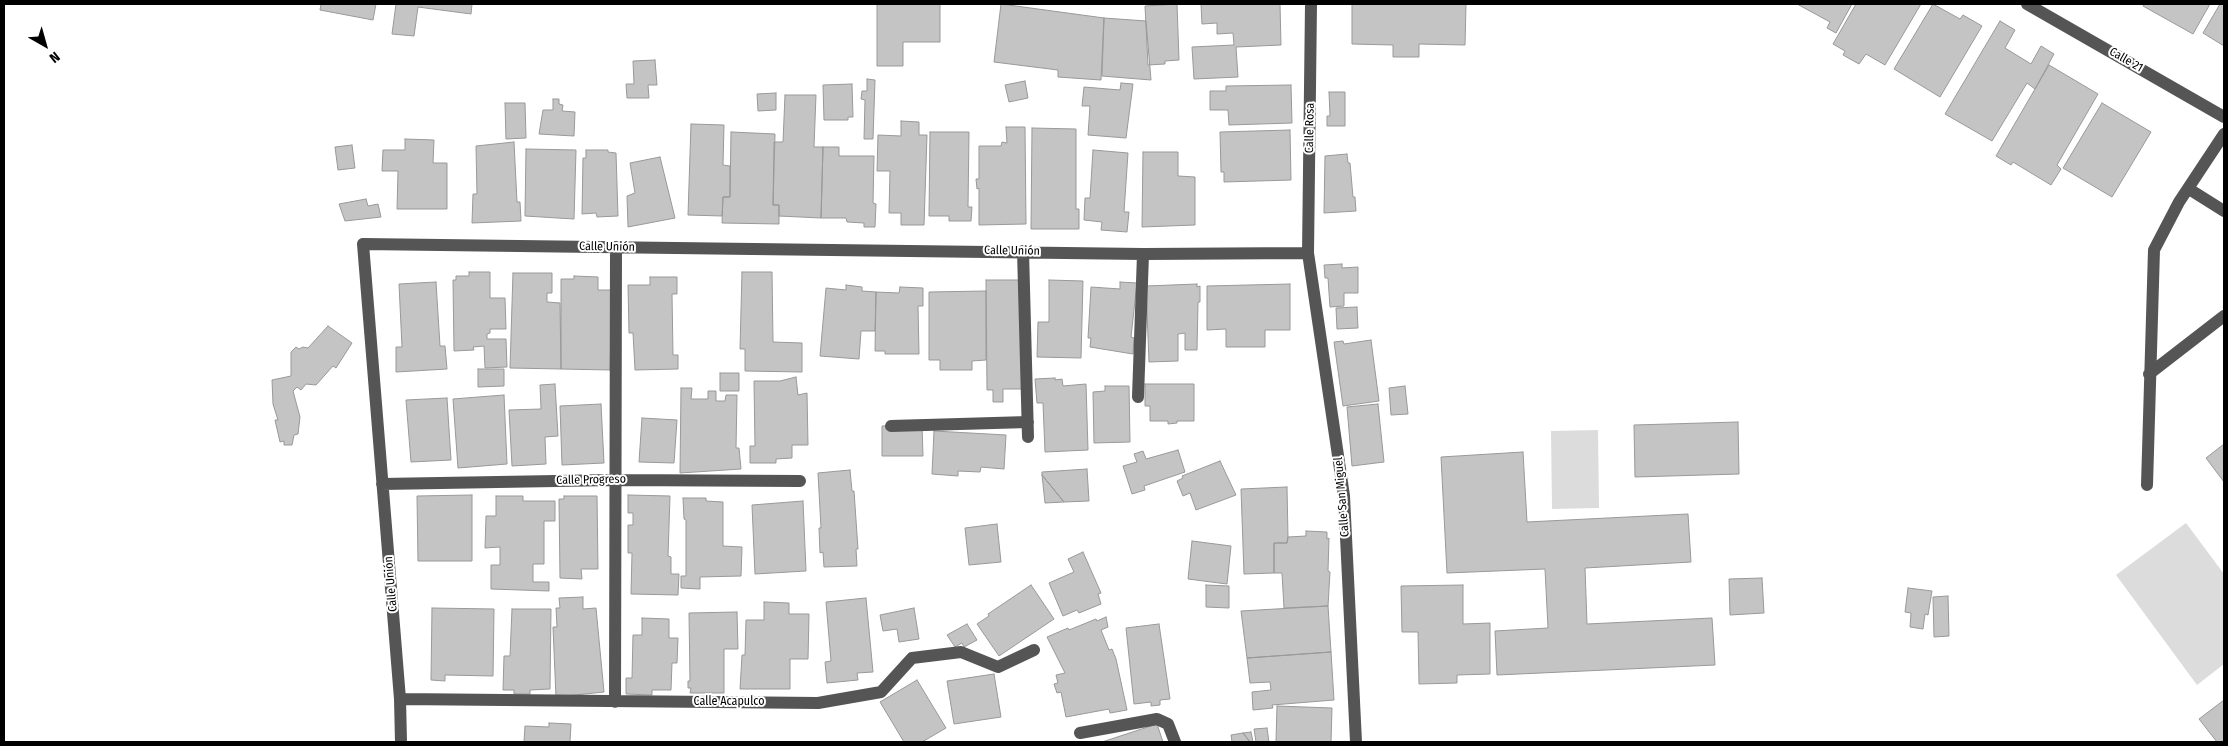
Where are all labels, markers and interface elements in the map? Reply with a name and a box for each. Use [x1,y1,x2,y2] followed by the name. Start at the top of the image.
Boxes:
[20,20,70,70] north arrow
[2107,45,2145,75] street label: Calle 21
[46,48,63,66] text: N
[1302,103,1318,153] street label: Calle Rosa
[579,239,635,255] street label: Calle Unión
[984,243,1040,259] street label: Calle Unión
[1331,456,1353,538] street label: Calle San Miguel
[556,472,626,488] street label: Calle Progreso
[381,556,401,612] street label: Calle Unión
[694,695,764,709] street label: Calle Acapulco

